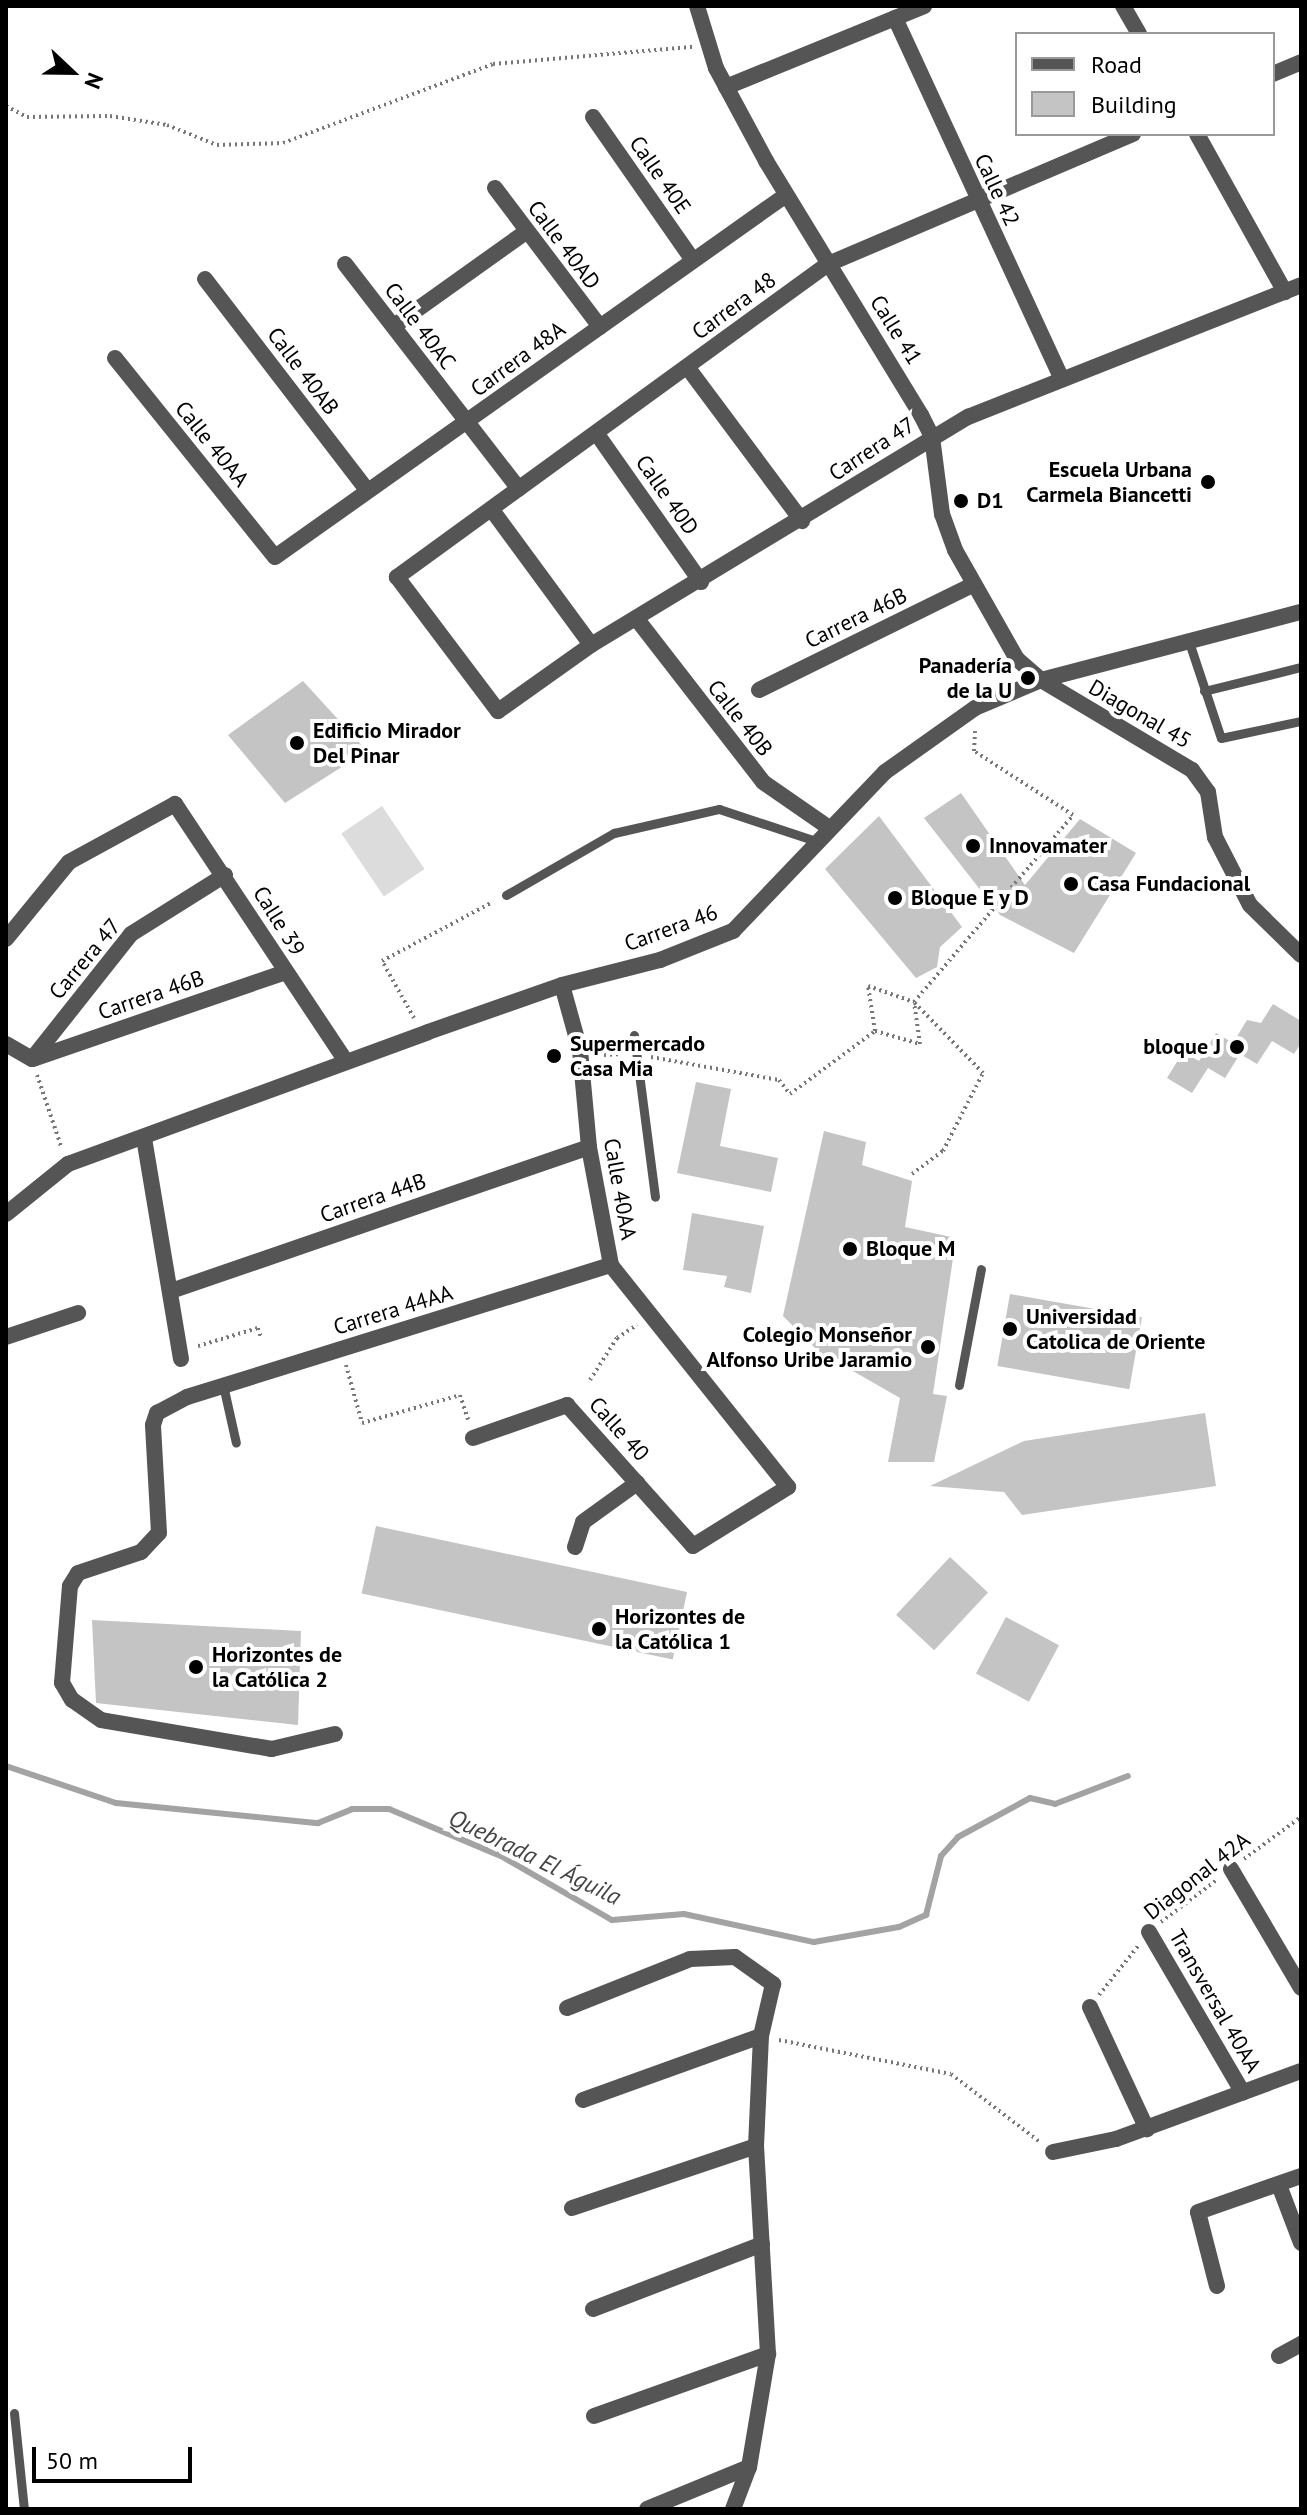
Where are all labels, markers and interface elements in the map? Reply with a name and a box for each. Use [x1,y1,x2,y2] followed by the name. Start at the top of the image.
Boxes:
[32,32,112,112] north arrow
[1015,32,1275,136] legend
[1091,49,1142,80] text: Road
[79,69,110,93] text: N
[1091,89,1177,120] text: Building
[624,131,696,219] street label: Calle 40E
[969,150,1025,230] street label: Calle 42
[522,195,606,295] street label: Calle 40AD
[687,267,781,345] street label: Carrera 48
[379,277,461,375] street label: Calle 40AC
[864,290,928,370] street label: Calle 41
[466,316,570,402] street label: Carrera 48A
[262,322,344,420] street label: Calle 40AB
[169,396,255,492] street label: Calle 40AA
[824,411,920,487] street label: Carrera 47
[630,450,704,540] street label: Calle 40D
[1026,456,1192,508] place label: Escuela Urbana Carmela Biancetti
[1199,473,1217,491] marker: Escuela Urbana Carmela Biancetti
[977,488,1004,514] place label: D1
[952,492,970,510] marker: D1
[801,582,911,654] street label: Carrera 46B
[919,652,1012,704] place label: Panadería de la U
[1019,669,1037,687] marker: Panadería de la U
[702,674,778,762] street label: Calle 40B
[1084,674,1196,754] street label: Diagonal 45
[313,717,461,768] place label: Edificio Mirador Del Pinar
[288,734,306,752] marker: Edificio Mirador Del Pinar
[989,833,1107,859] place label: Innovamater
[964,837,982,855] marker: Innovamater
[1087,871,1250,897] place label: Casa Fundacional
[1062,875,1080,893] marker: Casa Fundacional
[247,881,311,961] street label: Calle 39
[911,885,1030,911] place label: Bloque E y D
[886,889,904,907] marker: Bloque E y D
[621,899,721,957] street label: Carrera 46
[44,913,126,1005] street label: Carrera 47
[95,965,207,1025] street label: Carrera 46B
[570,1030,705,1082] place label: Supermercado Casa Mia
[1143,1034,1221,1060] place label: bloque J
[1228,1038,1246,1056] marker: bloque J
[545,1047,563,1065] marker: Supermercado Casa Mia
[598,1136,642,1242] street label: Calle 40AA
[317,1168,429,1228] street label: Carrera 44B
[866,1236,955,1262] place label: Bloque M
[841,1240,859,1258] marker: Bloque M
[330,1279,456,1341] street label: Carrera 44AA
[1026,1303,1206,1354] place label: Universidad Catolica de Oriente
[1001,1320,1019,1338] marker: Universidad Catolica de Oriente
[706,1321,912,1372] place label: Colegio Monseñor Alfonso Uribe Jaramio
[919,1338,937,1356] marker: Colegio Monseñor Alfonso Uribe Jaramio
[583,1392,655,1466] street label: Calle 40
[615,1603,745,1654] place label: Horizontes de la Católica 1
[590,1620,608,1638] marker: Horizontes de la Católica 1
[212,1641,342,1692] place label: Horizontes de la Católica 2
[187,1658,205,1676] marker: Horizontes de la Católica 2
[444,1803,626,1911] water label: Quebrada El Águila
[1139,1827,1255,1925] street label: Diagonal 42A
[1163,1925,1267,2077] street label: Transversal 40AA
[36,2431,196,2481] scale bar
[46,2445,98,2476] text: 50 m

